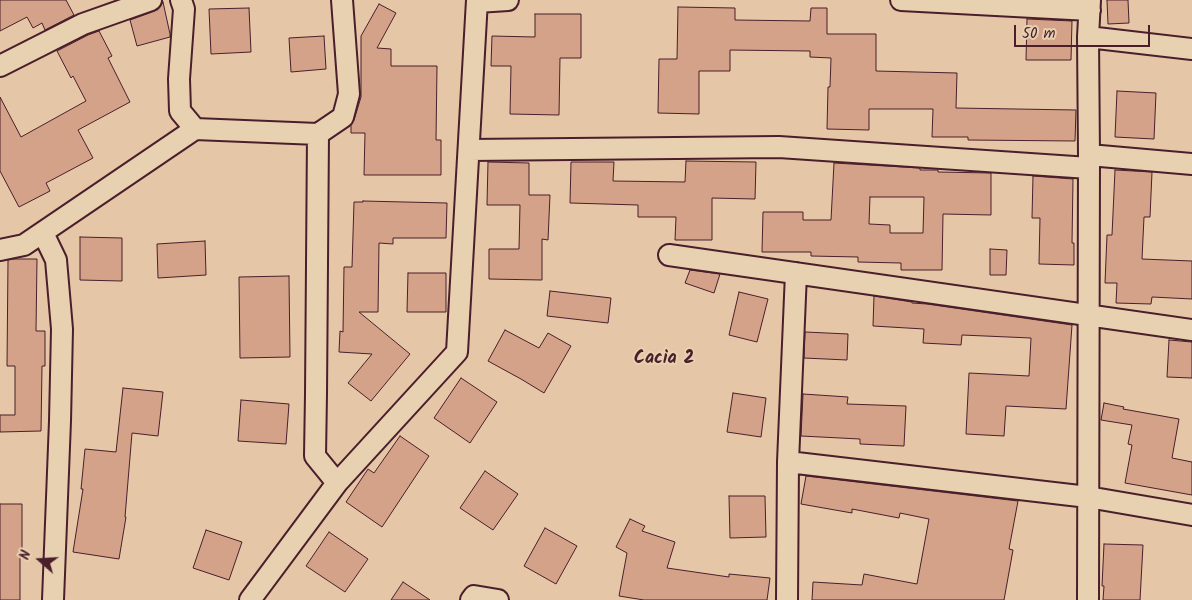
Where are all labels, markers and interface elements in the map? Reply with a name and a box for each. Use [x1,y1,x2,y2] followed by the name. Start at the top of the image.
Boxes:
[1017,15,1153,47] scale bar
[1022,22,1056,46] text: 50 m
[634,349,694,371] district label: Cacia 2
[15,535,65,585] north arrow
[14,547,38,563] text: N

